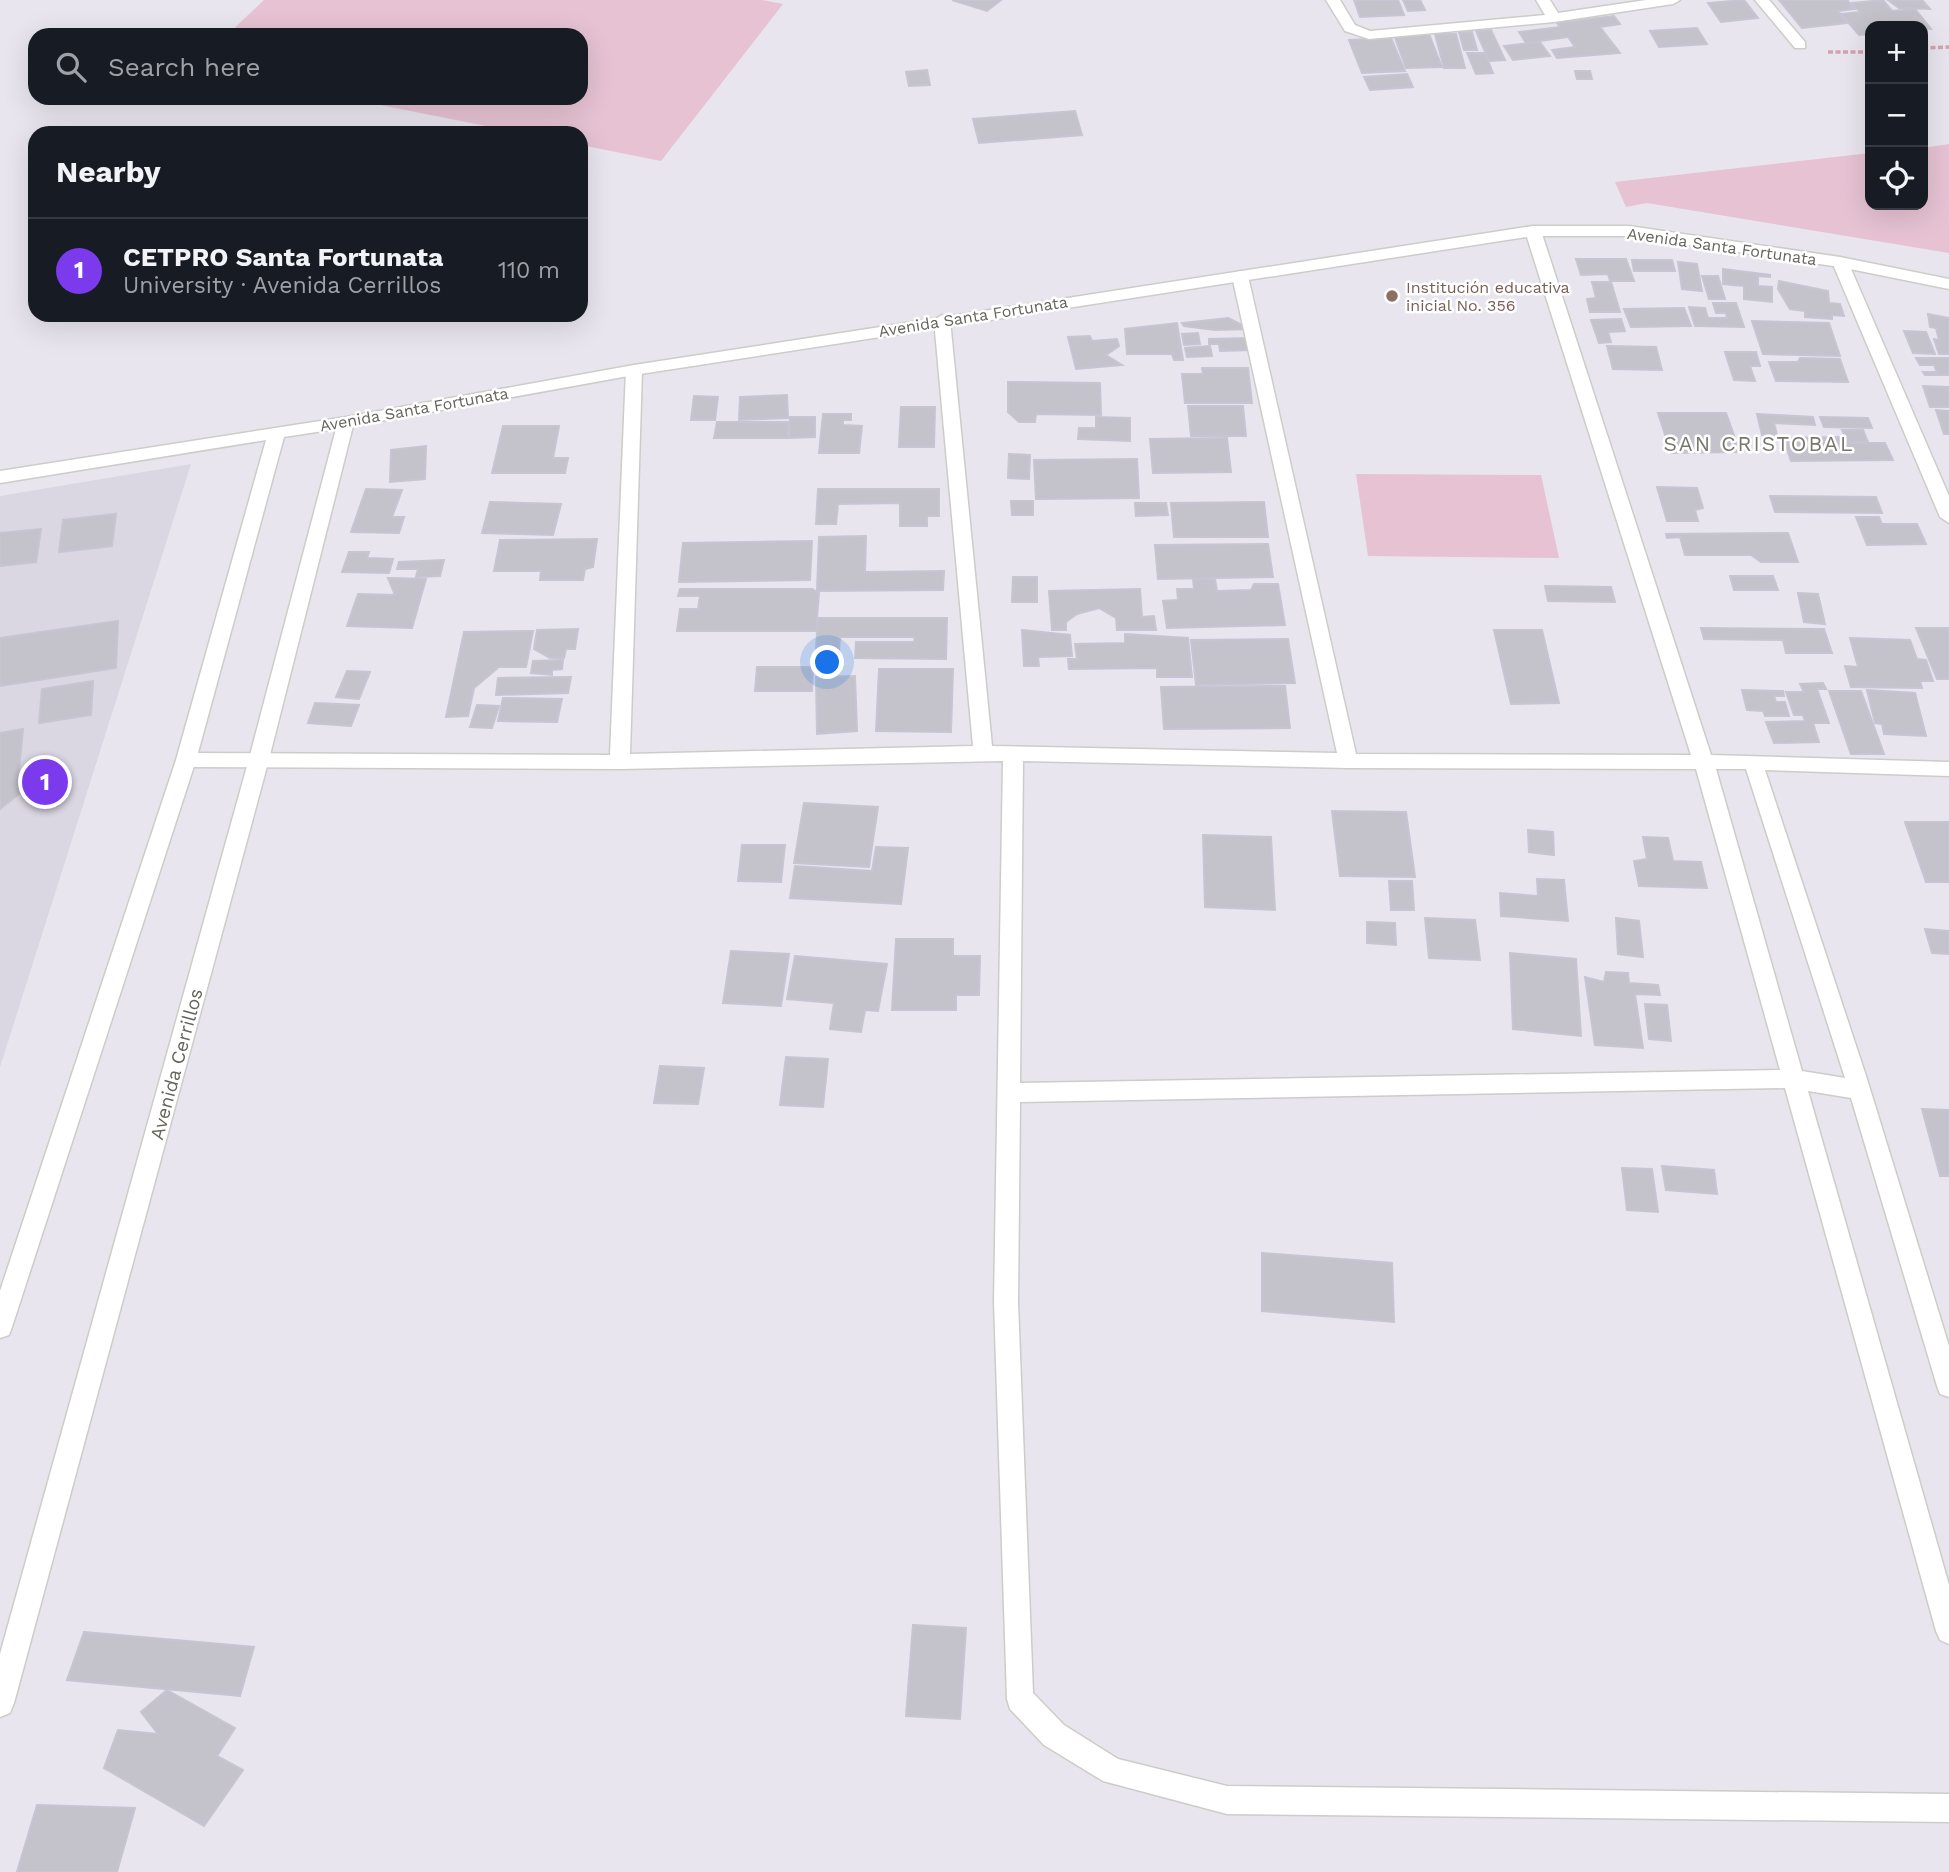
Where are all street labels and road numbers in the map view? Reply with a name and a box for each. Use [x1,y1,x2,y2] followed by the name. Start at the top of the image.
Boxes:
[1626,224,1818,269] street label: Avenida Santa Fortunata
[877,292,1069,341] street label: Avenida Santa Fortunata
[318,384,510,435] street label: Avenida Santa Fortunata
[145,986,208,1142] street label: Avenida Cerrillos

